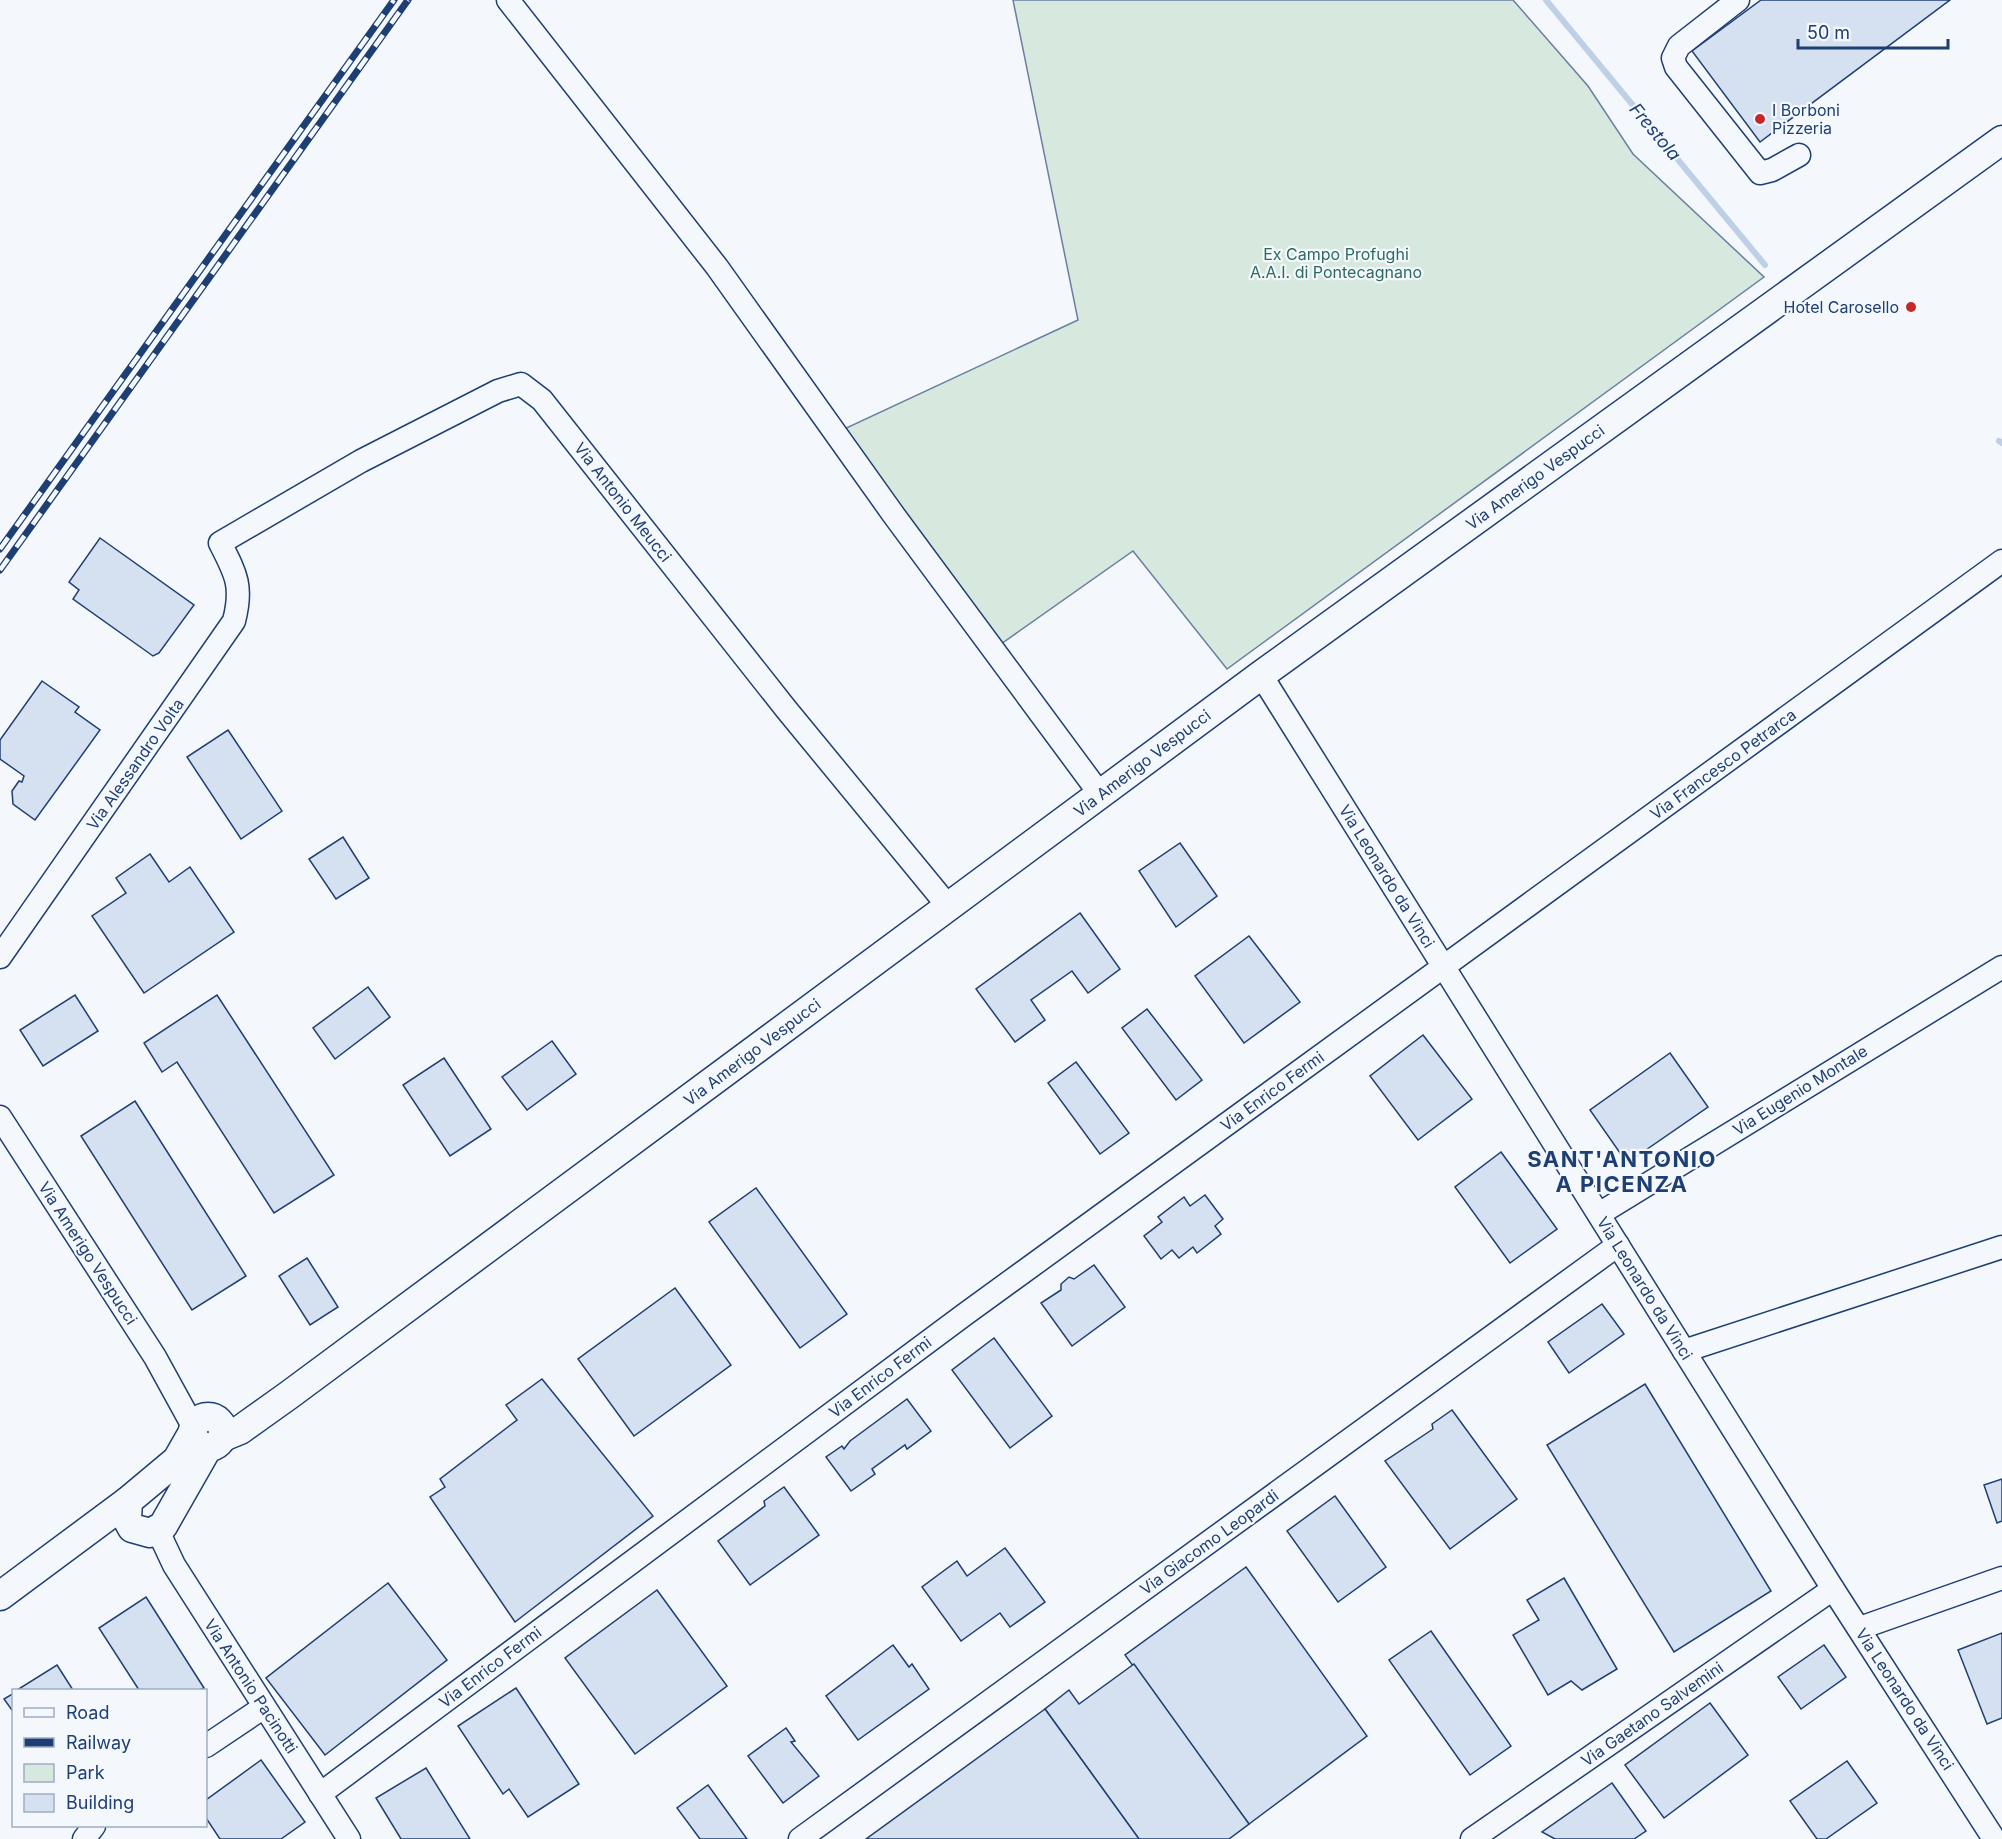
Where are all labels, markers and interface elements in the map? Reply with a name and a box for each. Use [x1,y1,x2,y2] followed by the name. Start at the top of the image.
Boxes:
[1798,12,1948,50] scale bar
[1807,22,1850,43] text: 50 m
[1625,99,1685,165] water label: Frestola
[1772,100,1840,138] place label: I Borboni Pizzeria
[1753,112,1767,126] marker: I Borboni Pizzeria
[1250,244,1422,282] park label: Ex Campo Profughi A.A.I. di Pontecagnano
[1784,297,1899,317] place label: Hotel Carosello
[1904,300,1918,314] marker: Hotel Carosello
[1462,420,1608,534] street label: Via Amerigo Vespucci
[570,438,676,566] street label: Via Antonio Meucci
[82,694,188,834] street label: Via Alessandro Volta
[1646,704,1800,824] street label: Via Francesco Petrarca
[1070,705,1214,821] street label: Via Amerigo Vespucci
[1335,801,1439,951] street label: Via Leonardo da Vinci
[680,994,824,1110] street label: Via Amerigo Vespucci
[1729,1040,1871,1140] street label: Via Eugenio Montale
[1216,1047,1328,1135] street label: Via Enrico Fermi
[1527,1146,1717,1197] district label: SANT'ANTONIO A PICENZA
[34,1178,142,1328] street label: Via Amerigo Vespucci
[1593,1213,1697,1363] street label: Via Leonardo da Vinci
[825,1332,935,1422] street label: Via Enrico Fermi
[1136,1485,1282,1599] street label: Via Giacomo Leopardi
[200,1615,302,1757] street label: Via Antonio Pacinotti
[435,1622,545,1712] street label: Via Enrico Fermi
[1852,1624,1958,1774] street label: Via Leonardo da Vinci
[1577,1657,1727,1771] street label: Via Gaetano Salvemini
[12,1689,207,1827] legend
[66,1702,109,1723] text: Road
[66,1732,131,1753] text: Railway
[66,1762,105,1783] text: Park
[66,1792,134,1813] text: Building

